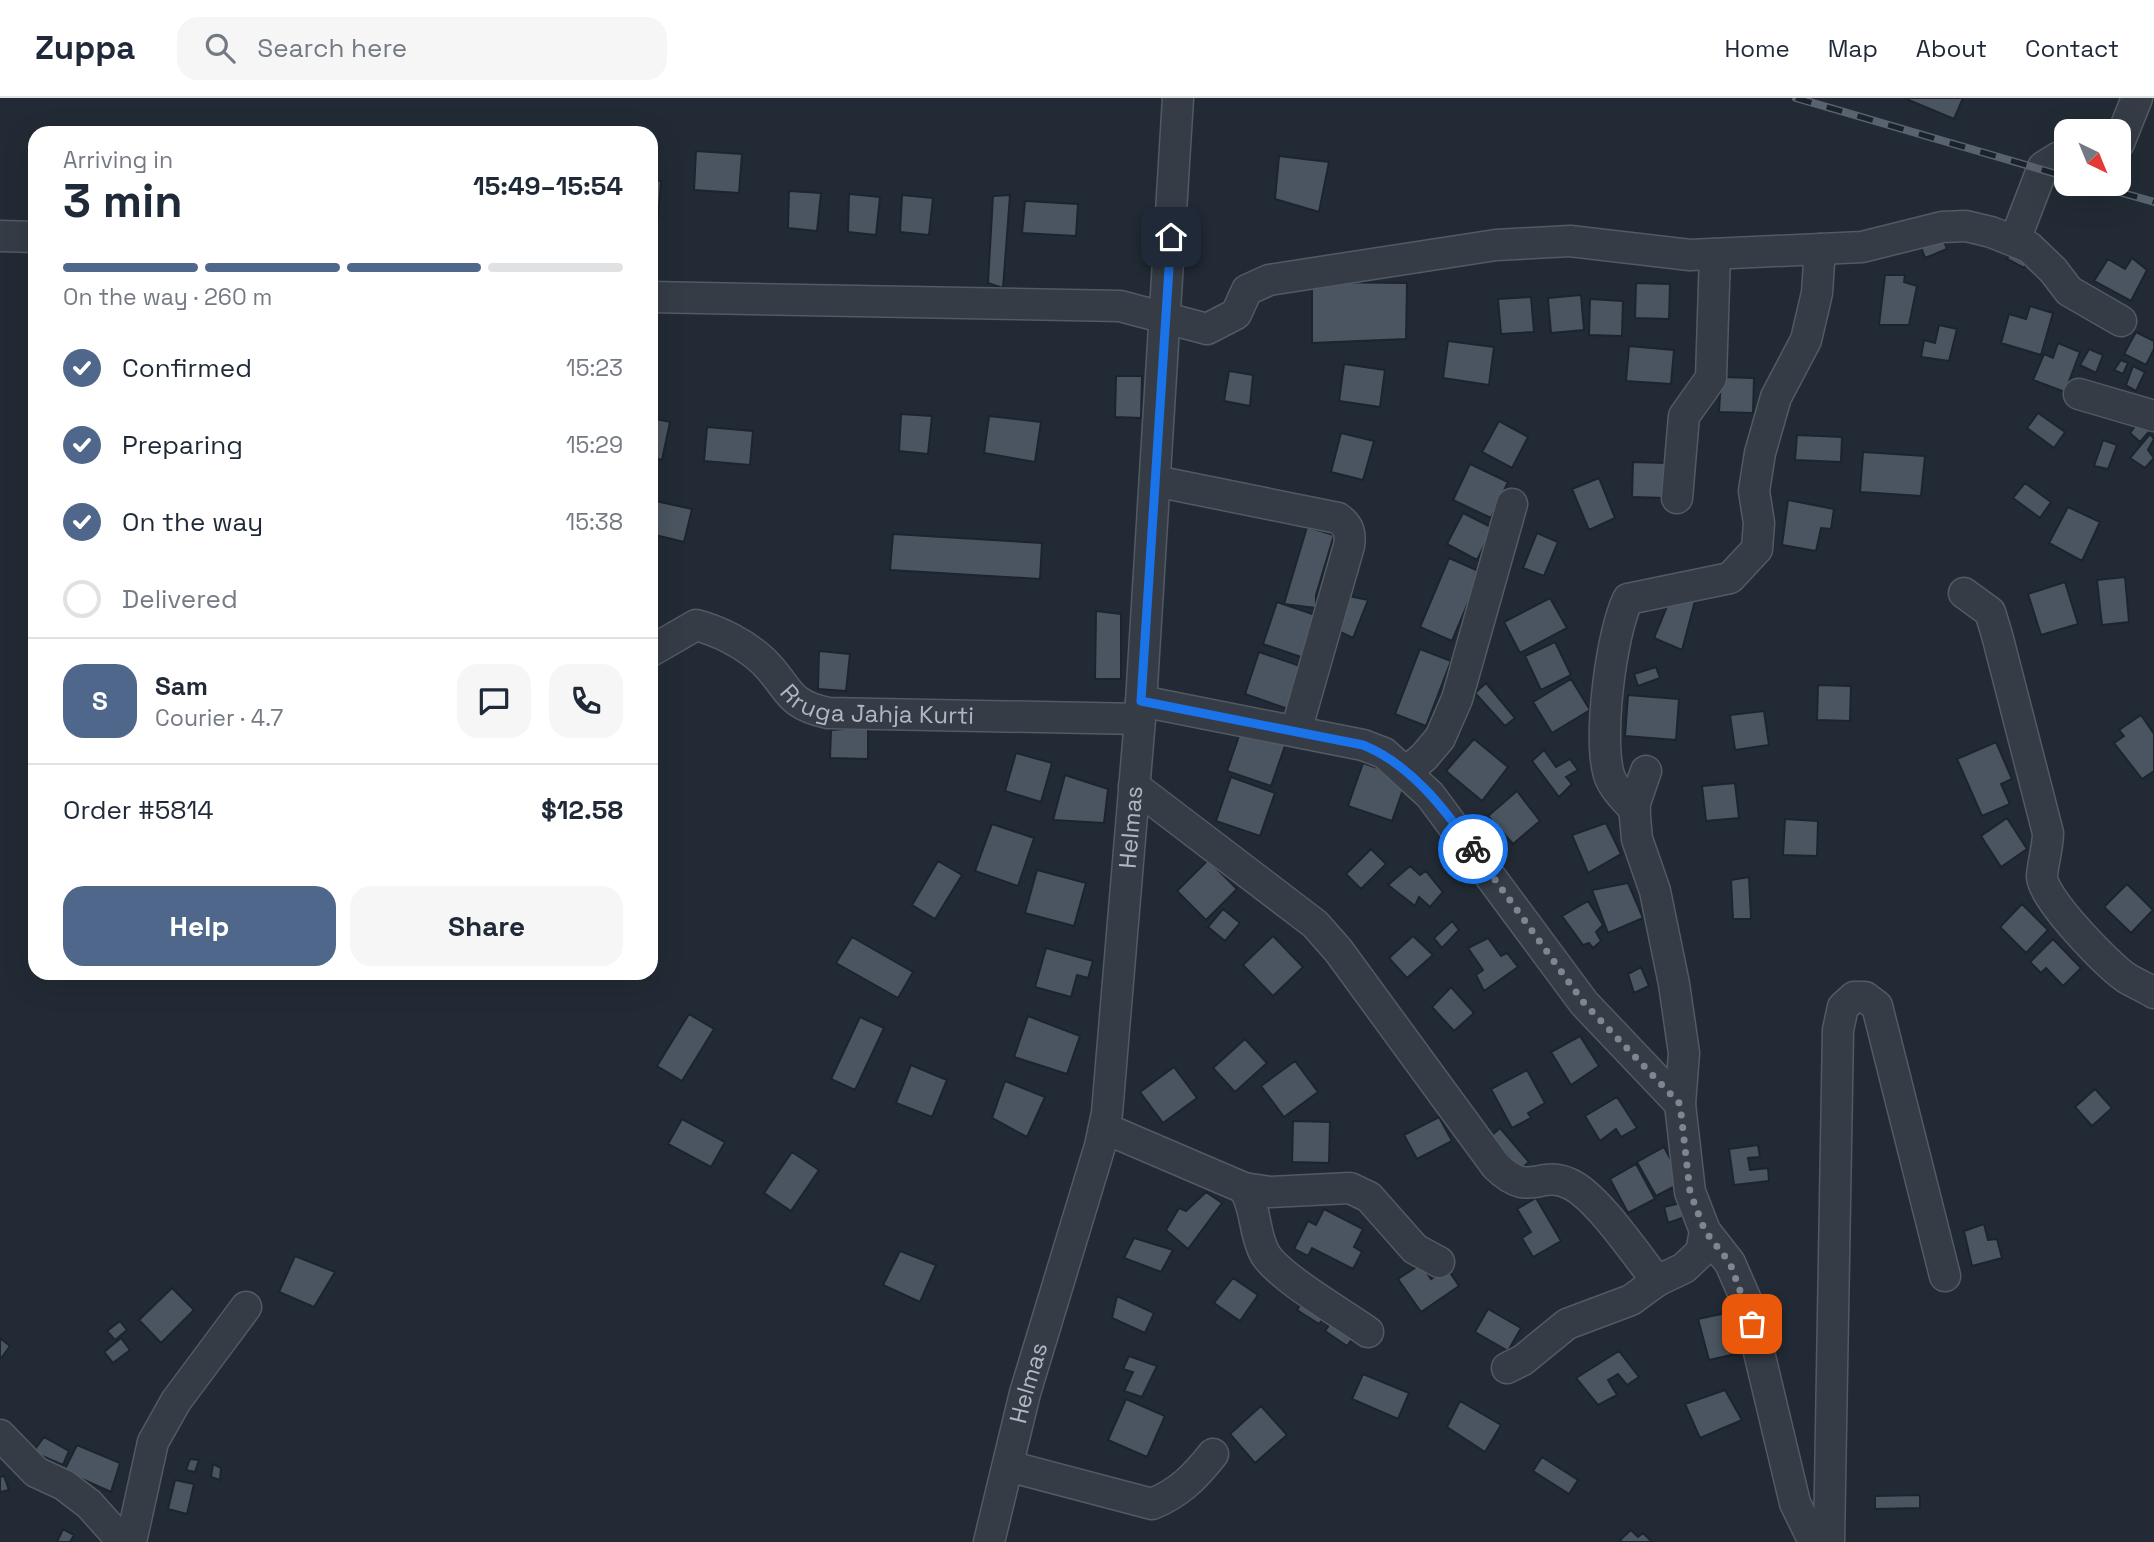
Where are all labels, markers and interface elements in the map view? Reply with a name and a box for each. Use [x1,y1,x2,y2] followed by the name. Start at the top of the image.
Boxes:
[177,17,667,80] search box
[35,27,135,69] text: Zuppa
[201,29,239,67] icon: search
[257,31,407,65] text: Search here
[1724,33,1790,64] text: Home
[1828,33,1878,64] text: Map
[1916,33,1987,64] text: About
[2025,33,2119,64] text: Contact
[2054,119,2132,196] north arrow
[2054,119,2131,196] map controls
[63,145,173,175] text: Arriving in
[473,169,623,203] text: 15:49–15:54
[63,172,183,230] text: 3 min
[1141,207,1201,267] pin
[1152,218,1190,256] icon: home
[63,282,272,312] text: On the way · 260 m
[63,349,101,387] icon: check
[122,351,252,385] text: Confirmed
[566,353,623,383] text: 15:23
[63,426,101,464] icon: check
[122,428,243,462] text: Preparing
[566,430,623,460] text: 15:29
[63,503,101,541] icon: check
[122,505,263,539] text: On the way
[566,507,623,537] text: 15:38
[122,582,238,616] text: Delivered
[457,664,531,738] button: chat
[549,664,623,738] button: phone
[155,669,208,703] text: Sam
[773,677,974,731] street label: Rruga Jahja Kurti
[92,684,108,718] text: S
[155,703,283,733] text: Courier · 4.7
[1112,785,1149,870] street label: Helmas
[63,793,214,827] text: Order #5814
[541,793,623,827] text: $12.58
[1438,814,1508,884] courier
[1454,830,1492,868] icon: bike
[63,886,336,966] button: Help
[350,886,623,966] button: Share
[1722,1294,1782,1354] pin
[1733,1305,1771,1343] icon: bag
[1002,1338,1055,1426] street label: Helmas

